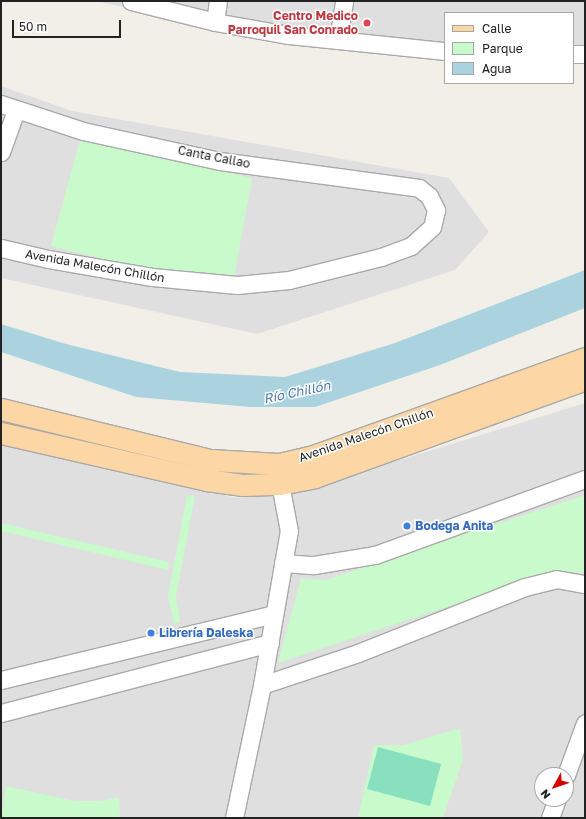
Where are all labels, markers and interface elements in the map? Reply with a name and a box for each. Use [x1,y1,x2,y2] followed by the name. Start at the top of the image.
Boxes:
[228,9,358,37] place label: Centro Medico Parroquil San Conrado
[14,12,123,38] scale bar
[444,12,574,84] legend
[361,17,373,29] marker: Centro Medico Parroquil San Conrado
[19,19,47,34] text: 50 m
[482,21,511,36] text: Calle
[482,41,523,56] text: Parque
[482,61,511,76] text: Agua
[177,143,251,171] street label: Canta Callao
[24,247,166,285] street label: Avenida Malecón Chillón
[262,377,332,407] water label: Río Chillón
[297,405,435,465] street label: Avenida Malecón Chillón
[415,519,493,533] place label: Bodega Anita
[402,521,412,531] marker: Bodega Anita
[159,626,253,640] place label: Librería Daleska
[146,628,156,638] marker: Librería Daleska
[534,767,574,807] north arrow
[538,787,553,802] text: N

